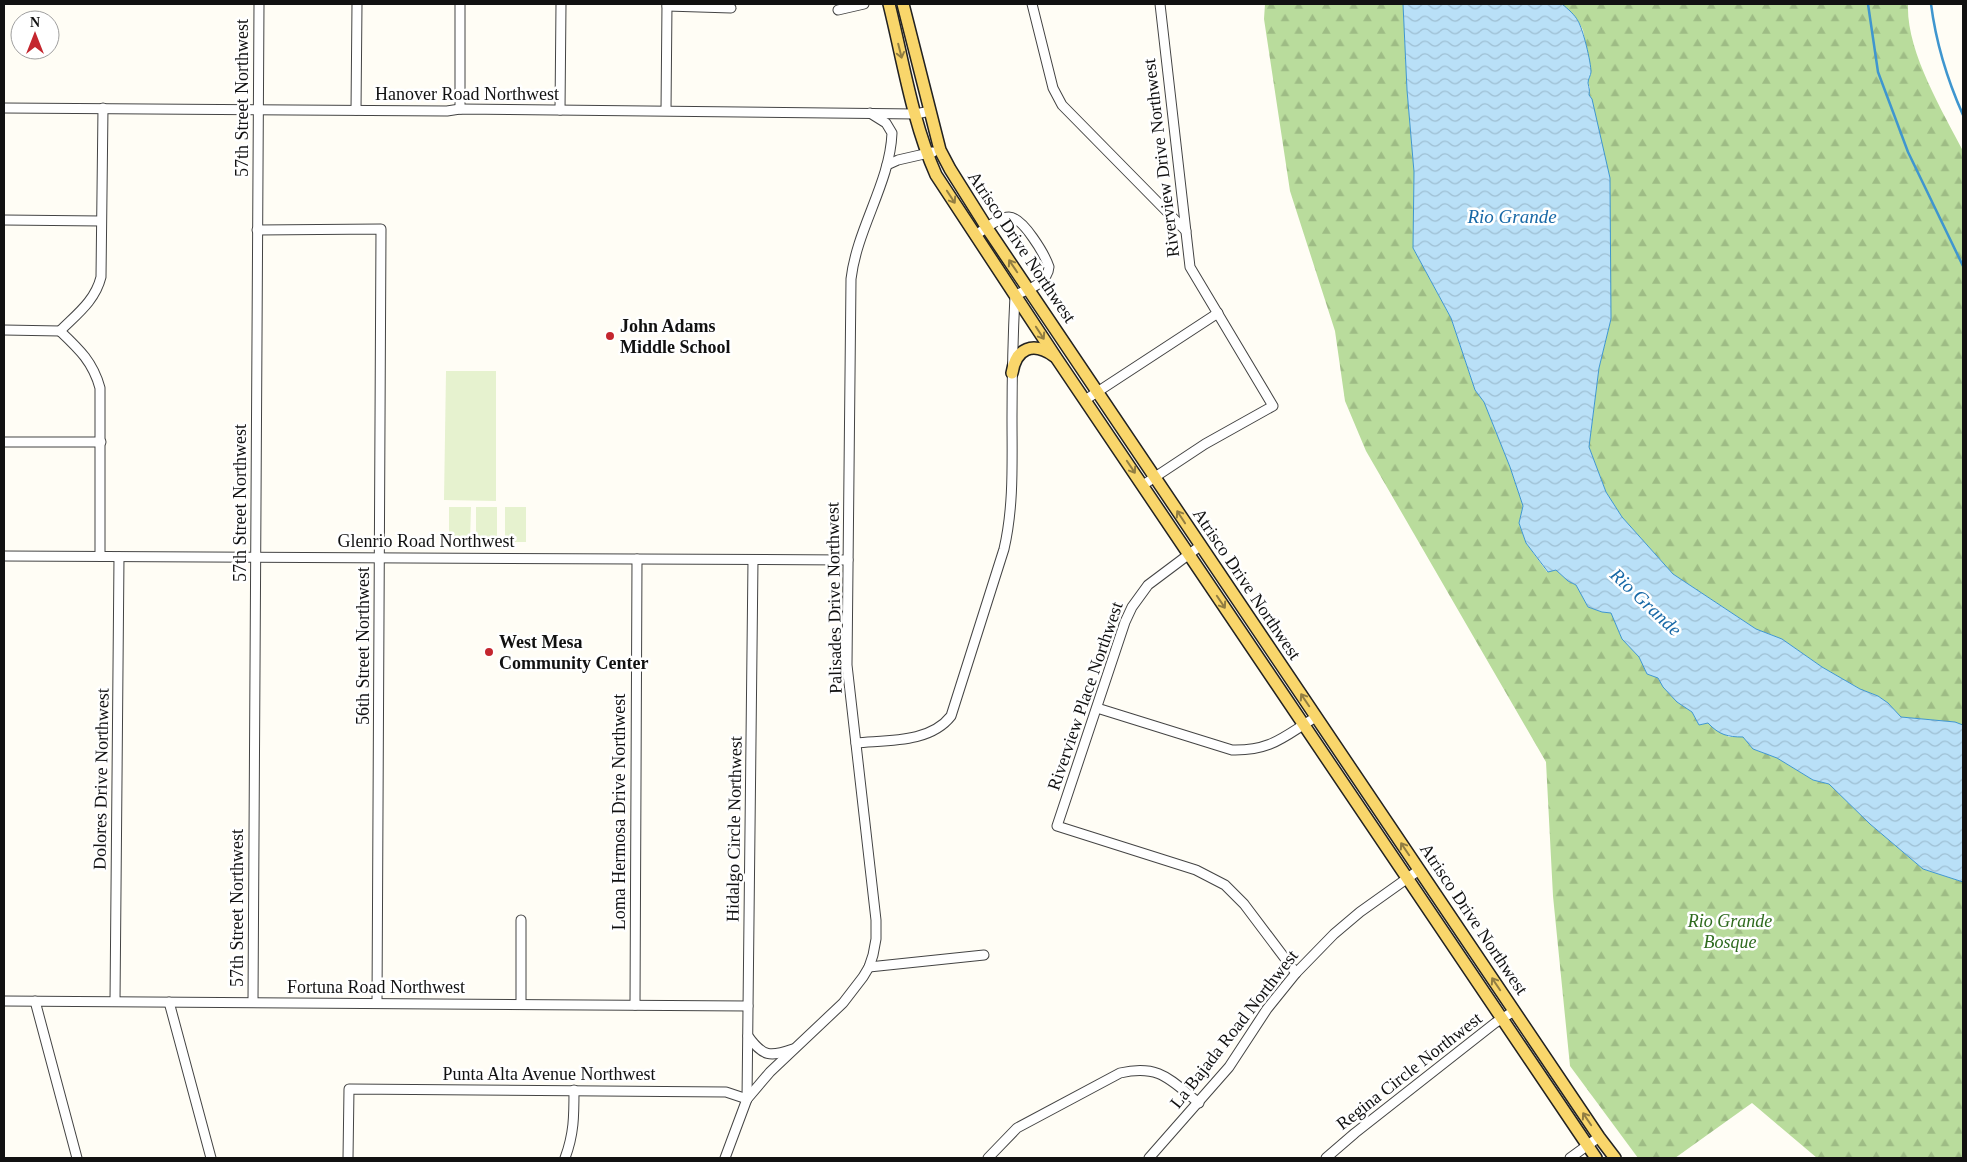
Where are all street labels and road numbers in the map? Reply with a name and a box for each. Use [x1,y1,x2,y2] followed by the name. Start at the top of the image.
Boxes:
[232,19,252,177] street label: 57th Street Northwest
[1139,58,1183,258] street label: Riverview Drive Northwest
[375,84,559,104] street label: Hanover Road Northwest
[964,168,1080,326] street label: Atrisco Drive Northwest
[230,424,250,582] street label: 57th Street Northwest
[822,502,846,694] street label: Palisades Drive Northwest
[1189,505,1305,663] street label: Atrisco Drive Northwest
[338,531,514,551] street label: Glenrio Road Northwest
[353,567,373,725] street label: 56th Street Northwest
[1043,599,1127,793] street label: Riverview Place Northwest
[89,688,113,870] street label: Dolores Drive Northwest
[609,694,629,930] street label: Loma Hermosa Drive Northwest
[722,736,746,922] street label: Hidalgo Circle Northwest
[227,829,247,987] street label: 57th Street Northwest
[1416,840,1532,998] street label: Atrisco Drive Northwest
[1166,946,1302,1112] street label: La Bajada Road Northwest
[287,977,465,997] street label: Fortuna Road Northwest
[1332,1008,1486,1134] street label: Regina Circle Northwest
[442,1064,656,1084] street label: Punta Alta Avenue Northwest

